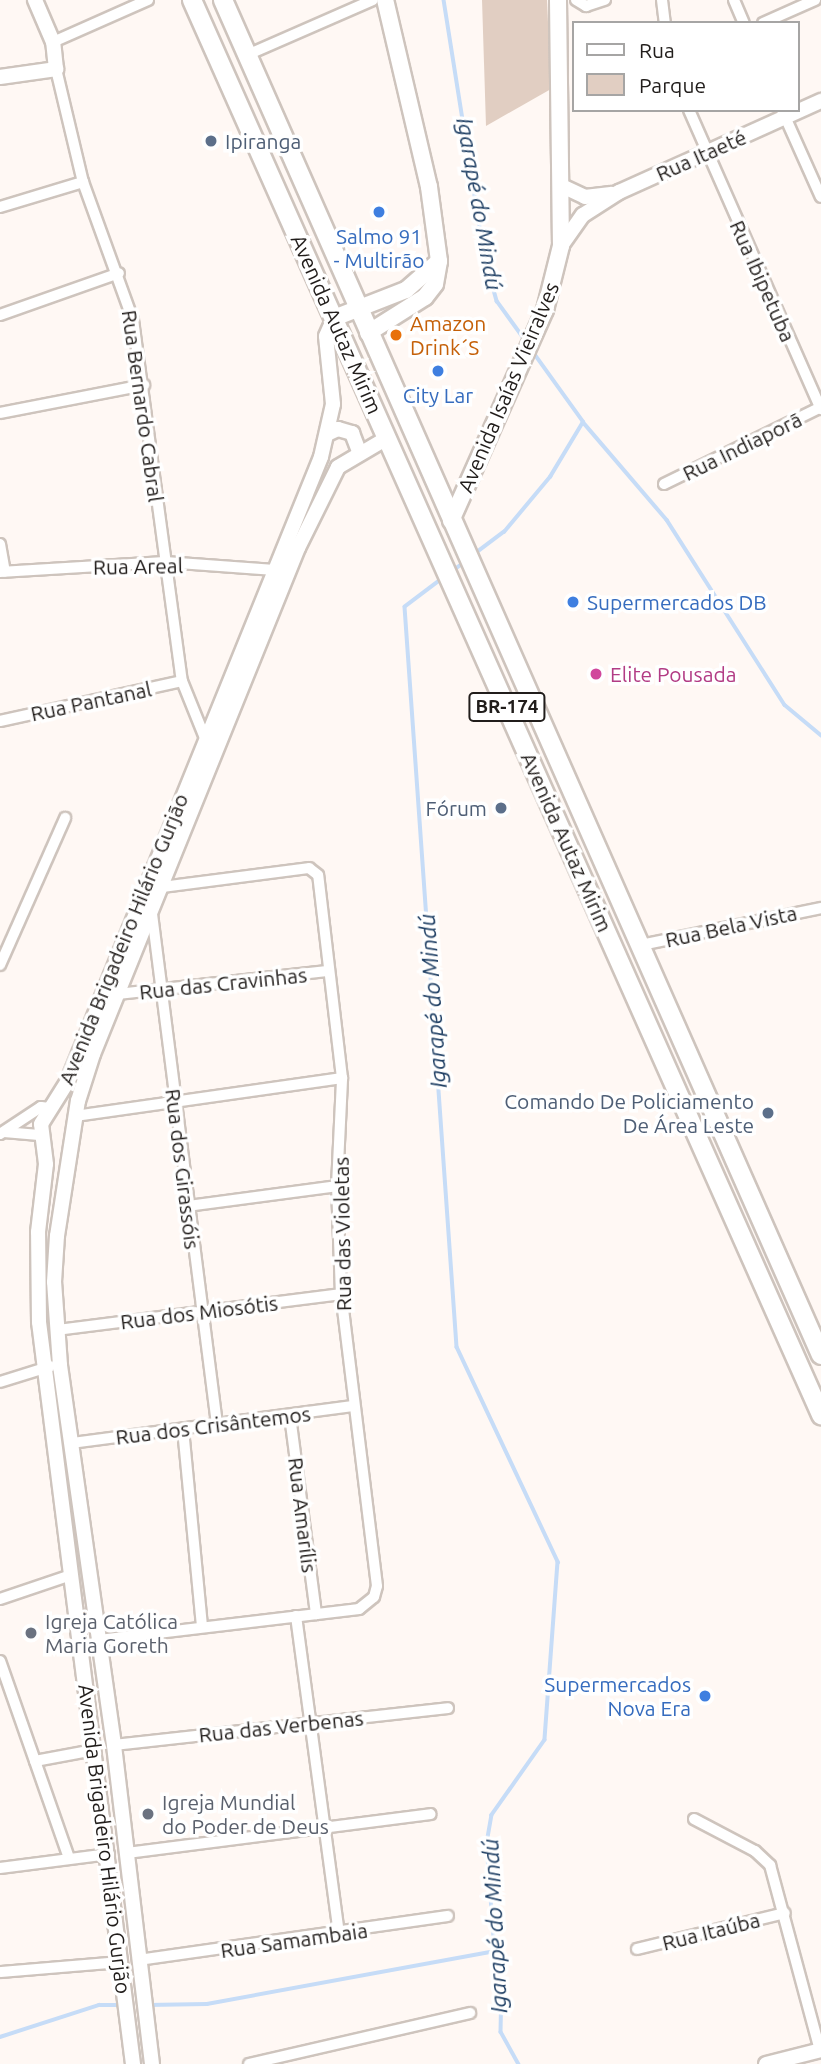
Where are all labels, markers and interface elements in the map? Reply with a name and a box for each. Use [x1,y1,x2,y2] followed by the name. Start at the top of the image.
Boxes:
[572,21,800,112] legend
[639,38,675,62] text: Rua
[639,73,706,97] text: Parque
[450,116,508,292] water label: Igarapé do Mindú
[652,124,750,186] street label: Rua Itaeté
[225,128,301,154] place label: Ipiranga
[203,133,219,149] marker: Ipiranga
[371,204,387,220] marker: Salmo 91 - Multirão
[725,216,801,346] street label: Rua Ibipetuba
[334,223,424,273] place label: Salmo 91 - Multirão
[286,230,388,418] street label: Avenida Autaz Mirim
[452,278,564,496] street label: Avenida Isaías Vieiralves
[117,308,169,504] street label: Rua Bernardo Cabral
[410,310,486,360] place label: Amazon Drink´S
[388,327,404,343] marker: Amazon Drink´S
[430,363,446,379] marker: City Lar
[403,382,473,408] place label: City Lar
[678,406,806,486] street label: Rua Indiaporã
[93,553,183,579] street label: Rua Areal
[587,589,767,615] place label: Supermercados DB
[565,594,581,610] marker: Supermercados DB
[610,661,737,687] place label: Elite Pousada
[588,666,604,682] marker: Elite Pousada
[28,676,154,726] street label: Rua Pantanal
[467,692,547,722] road number: BR-174
[516,748,618,936] street label: Avenida Autaz Mirim
[53,790,193,1088] street label: Avenida Brigadeiro Hilário Gurjão
[426,795,487,821] place label: Fórum
[493,800,509,816] marker: Fórum
[663,900,799,952] street label: Rua Bela Vista
[413,913,453,1089] water label: Igarapé do Mindú
[138,962,308,1004] street label: Rua das Cravinhas
[161,1087,205,1251] street label: Rua dos Girassóis
[504,1088,754,1138] place label: Comando De Policiamento De Área Leste
[760,1105,776,1121] marker: Comando De Policiamento De Área Leste
[328,1157,356,1311] street label: Rua das Violetas
[119,1290,279,1334] street label: Rua dos Miosótis
[114,1401,312,1449] street label: Rua dos Crisântemos
[283,1456,323,1574] street label: Rua Amarílis
[45,1608,178,1658] place label: Igreja Católica Maria Goreth
[23,1625,39,1641] marker: Igreja Católica Maria Goreth
[544,1671,691,1721] place label: Supermercados Nova Era
[73,1683,137,1995] street label: Avenida Brigadeiro Hilário Gurjão
[697,1688,713,1704] marker: Supermercados Nova Era
[197,1705,365,1747] street label: Rua das Verbenas
[162,1789,329,1839] place label: Igreja Mundial do Poder de Deus
[140,1806,156,1822] marker: Igreja Mundial do Poder de Deus
[477,1838,513,2014] water label: Igarapé do Mindú
[659,1907,763,1955] street label: Rua Itaúba
[219,1917,369,1963] street label: Rua Samambaia

